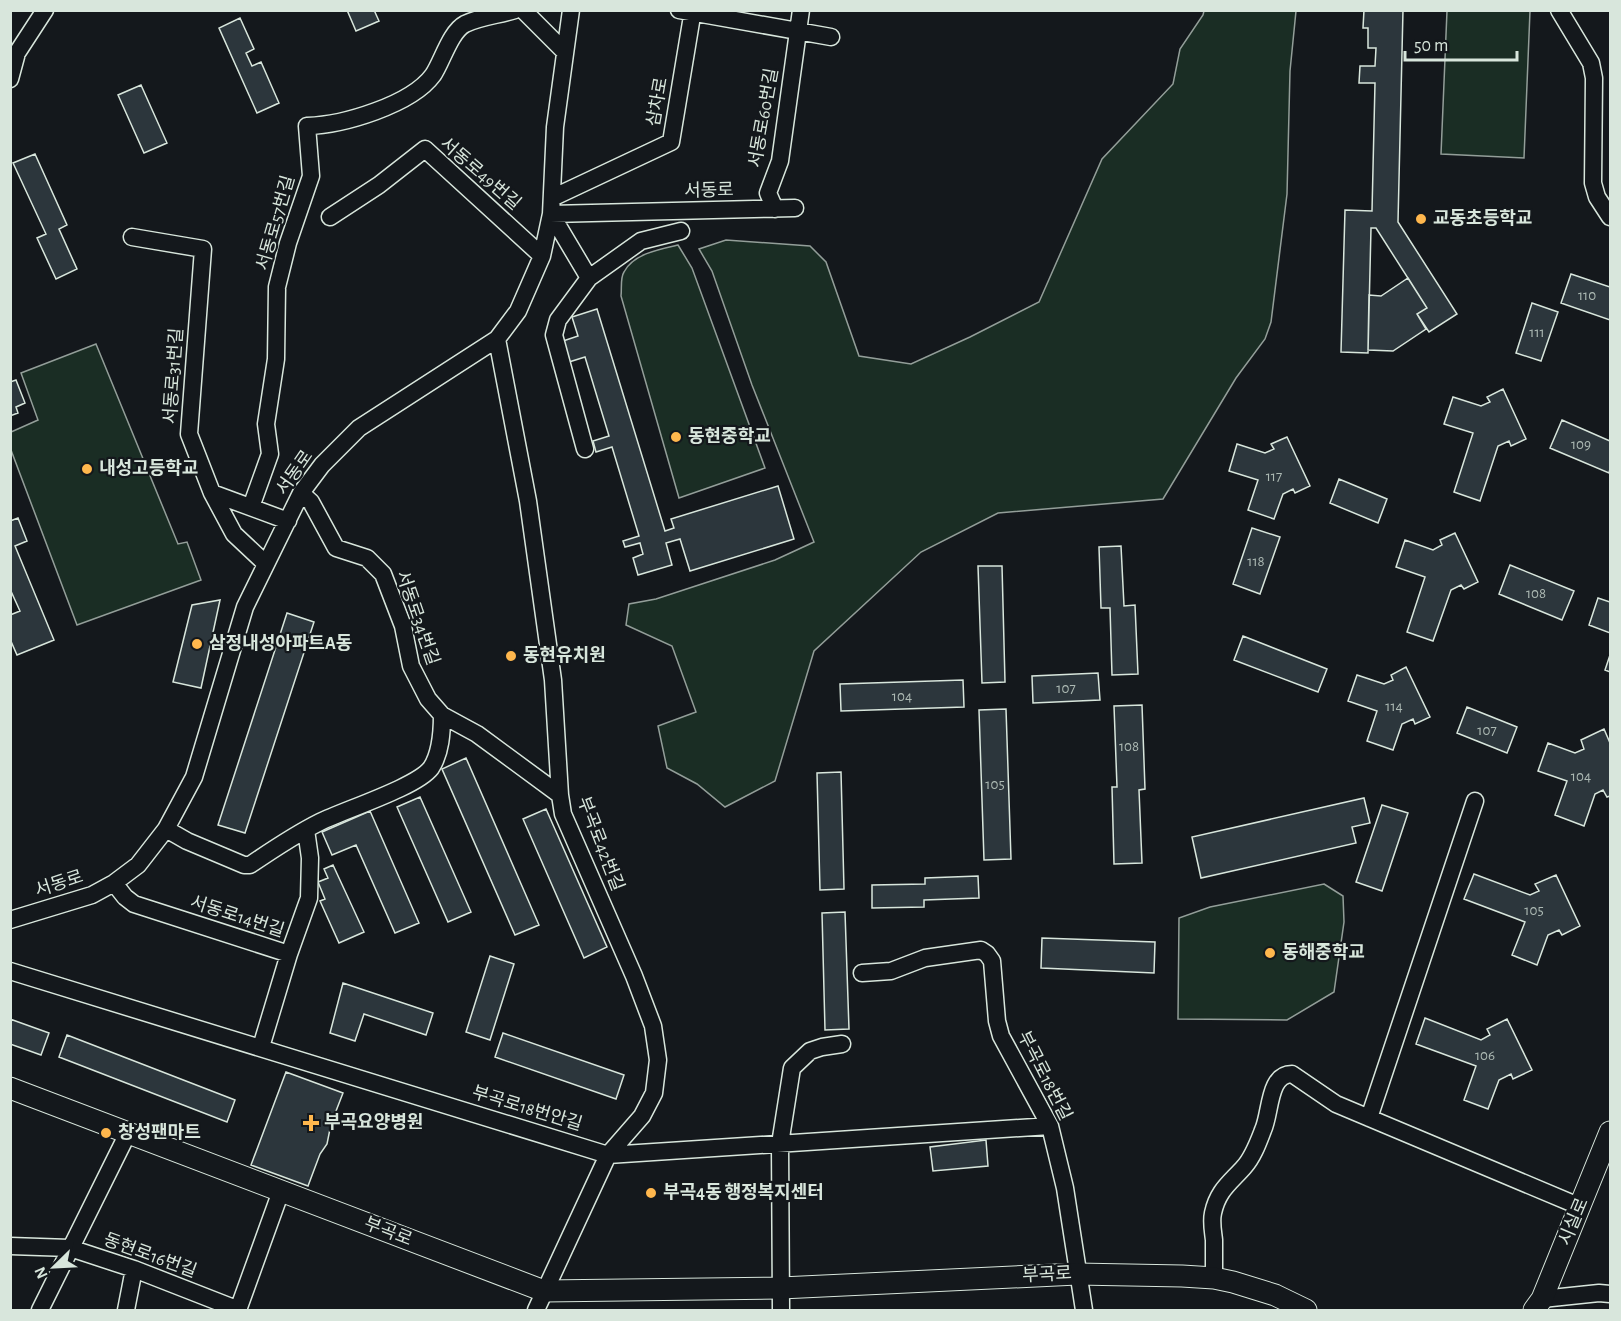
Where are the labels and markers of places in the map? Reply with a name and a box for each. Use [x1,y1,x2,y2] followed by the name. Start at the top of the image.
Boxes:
[1433,208,1532,228] place label: 교동초등학교
[1414,212,1428,226] marker: 교동초등학교
[688,426,771,446] place label: 동현중학교
[669,430,683,444] marker: 동현중학교
[99,458,198,478] place label: 내성고등학교
[80,462,94,476] marker: 내성고등학교
[209,634,352,653] place label: 삼정내성아파트A동
[190,637,204,651] marker: 삼정내성아파트A동
[523,645,606,665] place label: 동현유치원
[504,649,518,663] marker: 동현유치원
[1282,942,1365,962] place label: 동해중학교
[1263,946,1277,960] marker: 동해중학교
[324,1113,423,1132] place label: 부곡요양병원
[302,1114,320,1132] marker: 부곡요양병원
[118,1123,201,1142] place label: 창성팬마트
[99,1126,113,1140] marker: 창성팬마트
[663,1182,824,1202] place label: 부곡4동 행정복지센터
[644,1186,658,1200] marker: 부곡4동 행정복지센터

